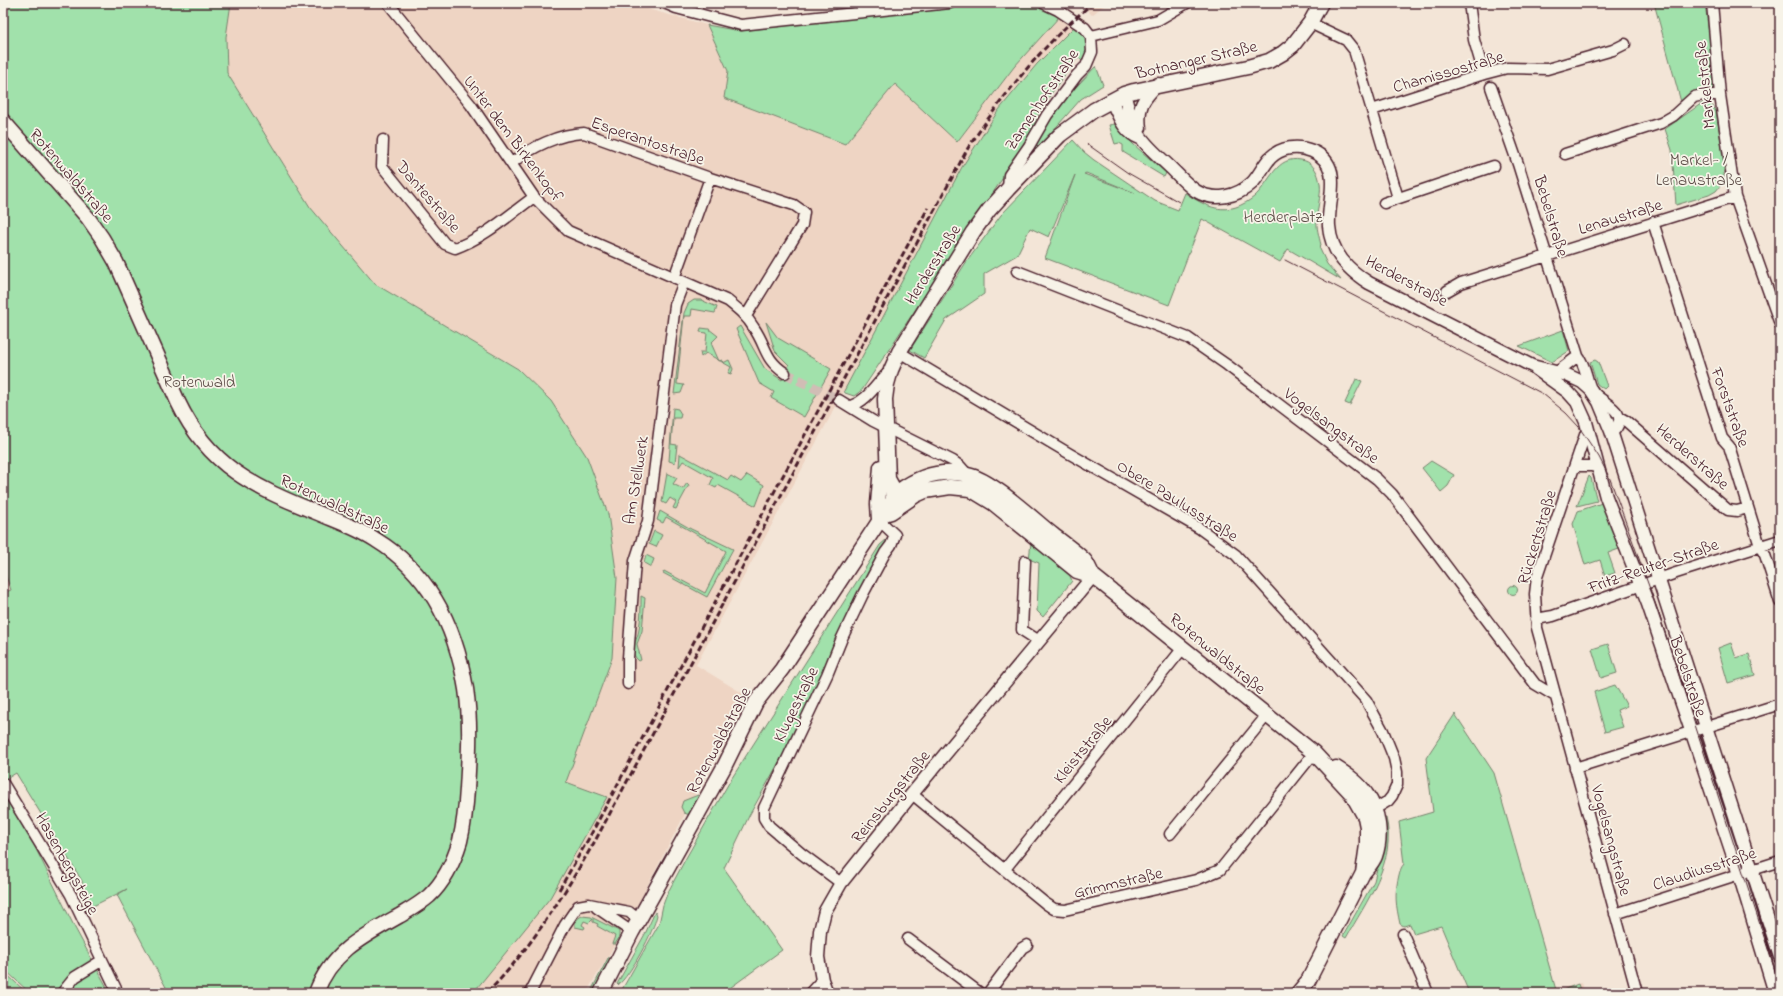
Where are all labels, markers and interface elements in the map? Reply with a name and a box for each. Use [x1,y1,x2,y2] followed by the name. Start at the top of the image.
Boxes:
[1132,34,1261,89] street label: Botnanger Straße
[1688,39,1723,130] street label: Markelstraße
[999,44,1086,156] street label: Zamenhofstraße
[1390,45,1507,100] street label: Chamissostraße
[457,70,569,208] street label: Unter dem Birkenkopf
[587,110,708,173] street label: Esperantostraße
[23,123,119,229] street label: Rotenwaldstraße
[1656,148,1743,193] park label: Markel- / Lenaustraße
[389,155,467,239] street label: Dantestraße
[1526,172,1575,261] street label: Bebelstraße
[1575,193,1666,242] street label: Lenaustraße
[1244,205,1323,230] park label: Herderplatz
[899,219,968,310] street label: Herderstraße
[1360,249,1452,314] street label: Herderstraße
[1703,363,1756,451] street label: Forststraße
[163,370,236,395] park label: Rotenwald
[1276,381,1385,472] street label: Vogelsangstraße
[1650,418,1735,497] street label: Herderstraße
[617,434,656,526] street label: Am Stellwerk
[1112,454,1243,549] street label: Obere Paulusstraße
[276,468,393,541] street label: Rotenwaldstraße
[1511,487,1564,588] street label: Rückertstraße
[1584,532,1722,601] street label: Fritz-Reuter-Straße
[1163,607,1271,701] street label: Rotenwaldstraße
[1662,632,1713,721] street label: Bebelstraße
[767,662,827,748] street label: Klugestraße
[681,682,758,799] street label: Rotenwaldstraße
[1048,710,1119,789] street label: Kleiststraße
[846,744,939,850] street label: Reinsburgstraße
[1582,781,1637,900] street label: Vogelsangstraße
[26,808,105,921] street label: Hasenbergsteige
[1650,841,1760,898] street label: Claudiusstraße
[1071,861,1166,906] street label: Grimmstraße

